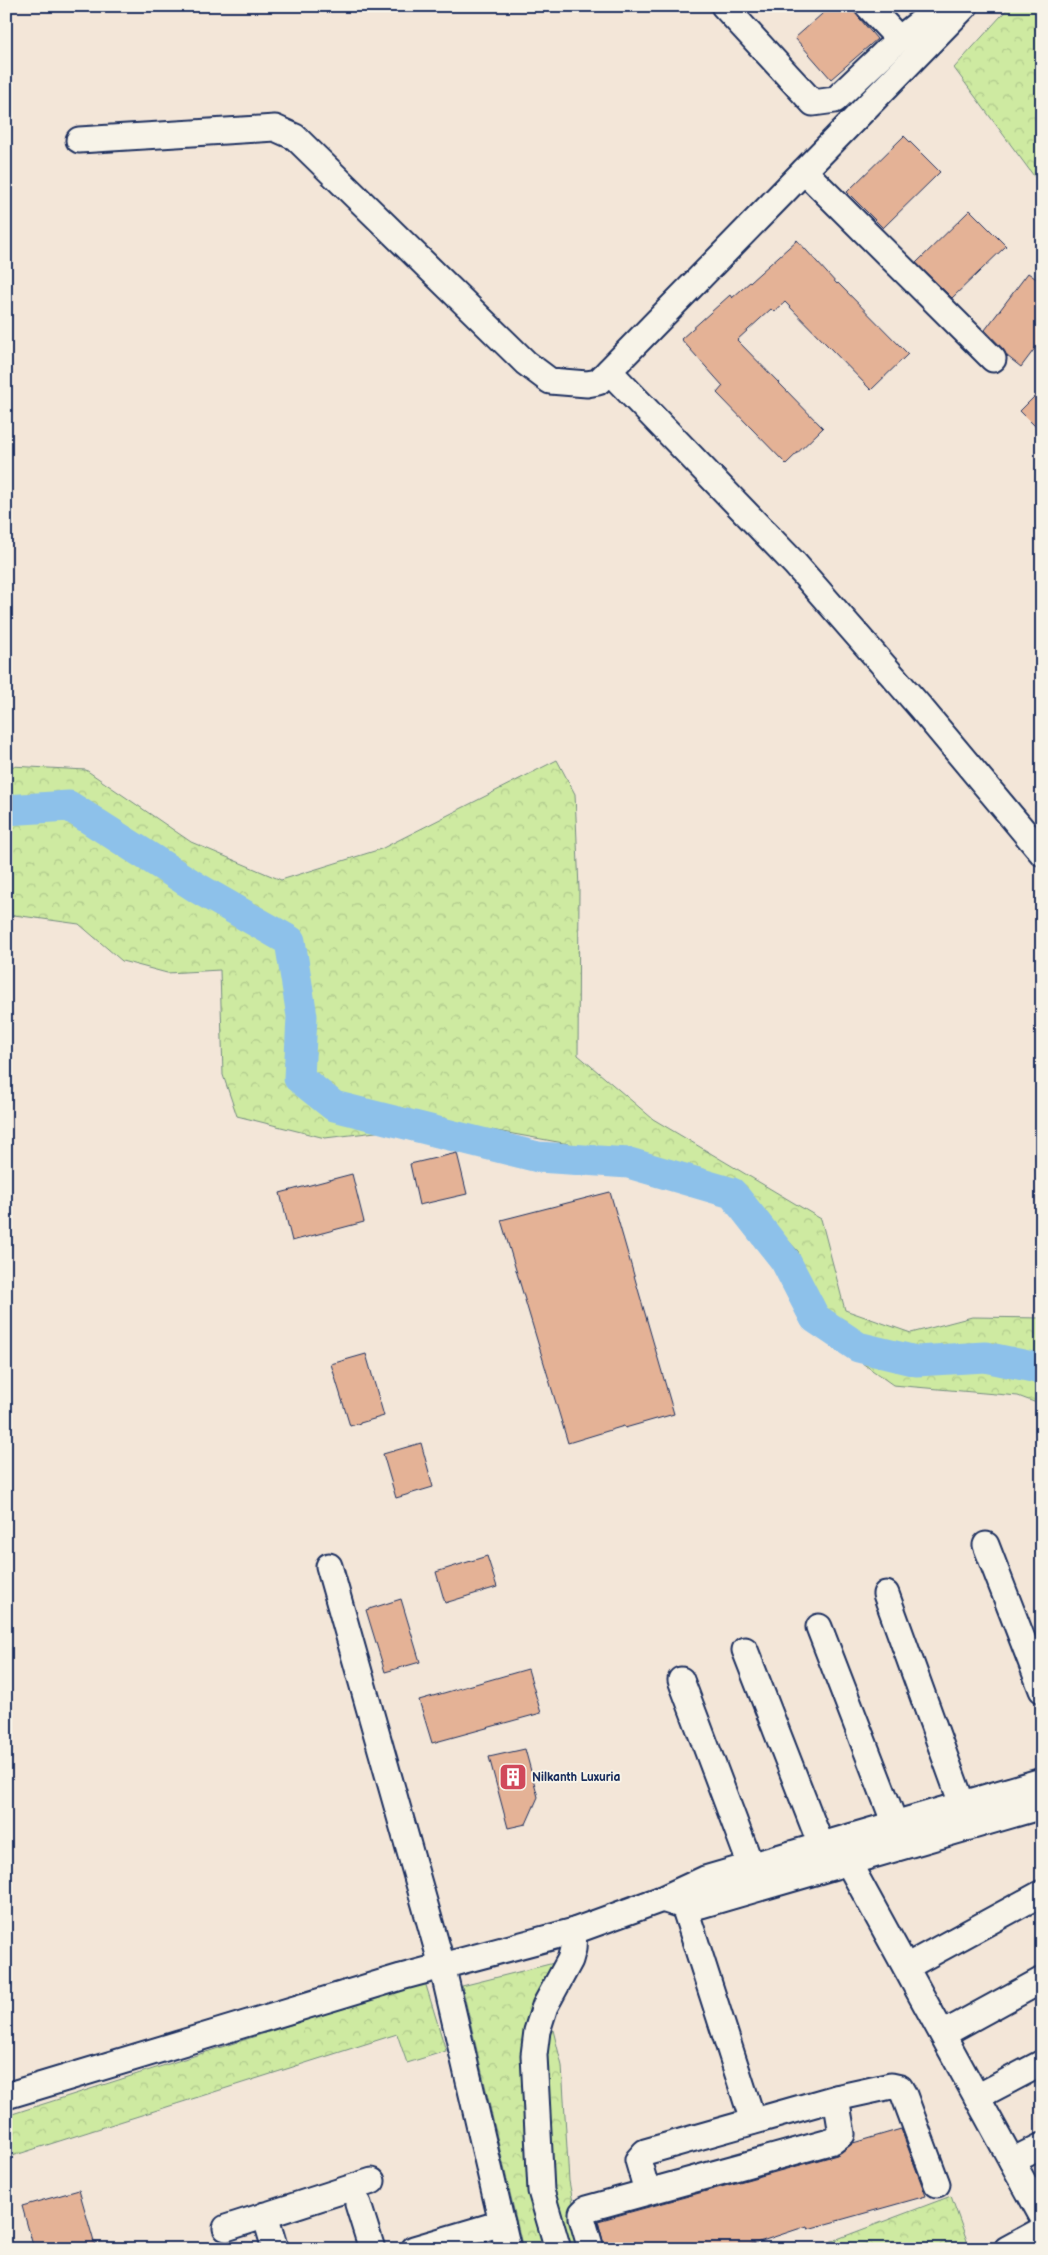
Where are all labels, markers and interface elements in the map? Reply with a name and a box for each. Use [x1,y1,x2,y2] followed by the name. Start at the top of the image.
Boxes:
[498,1762,528,1792] building icon: Nilkanth Luxuria
[532,1770,621,1785] place label: Nilkanth Luxuria

